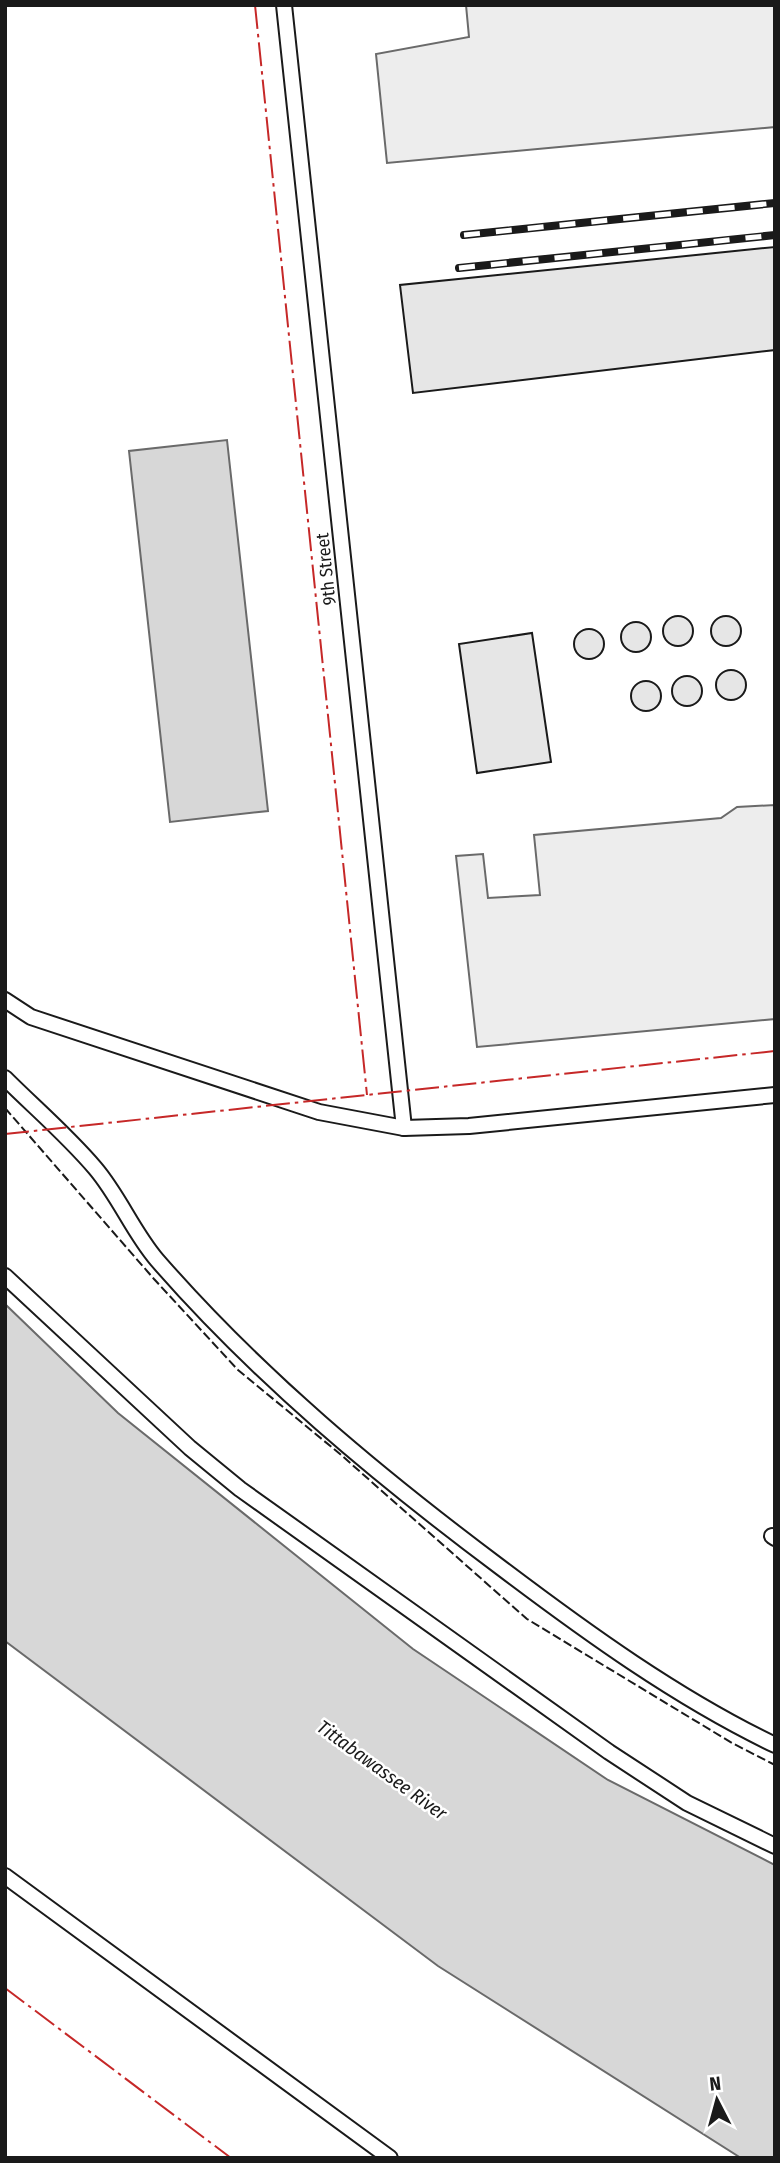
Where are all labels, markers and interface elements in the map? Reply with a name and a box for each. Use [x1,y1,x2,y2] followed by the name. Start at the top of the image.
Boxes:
[311,532,341,606] street label: 9th Street
[313,1715,452,1826] water label: Tittabawassee River
[682,2065,752,2135] north arrow
[708,2072,722,2096] text: N

